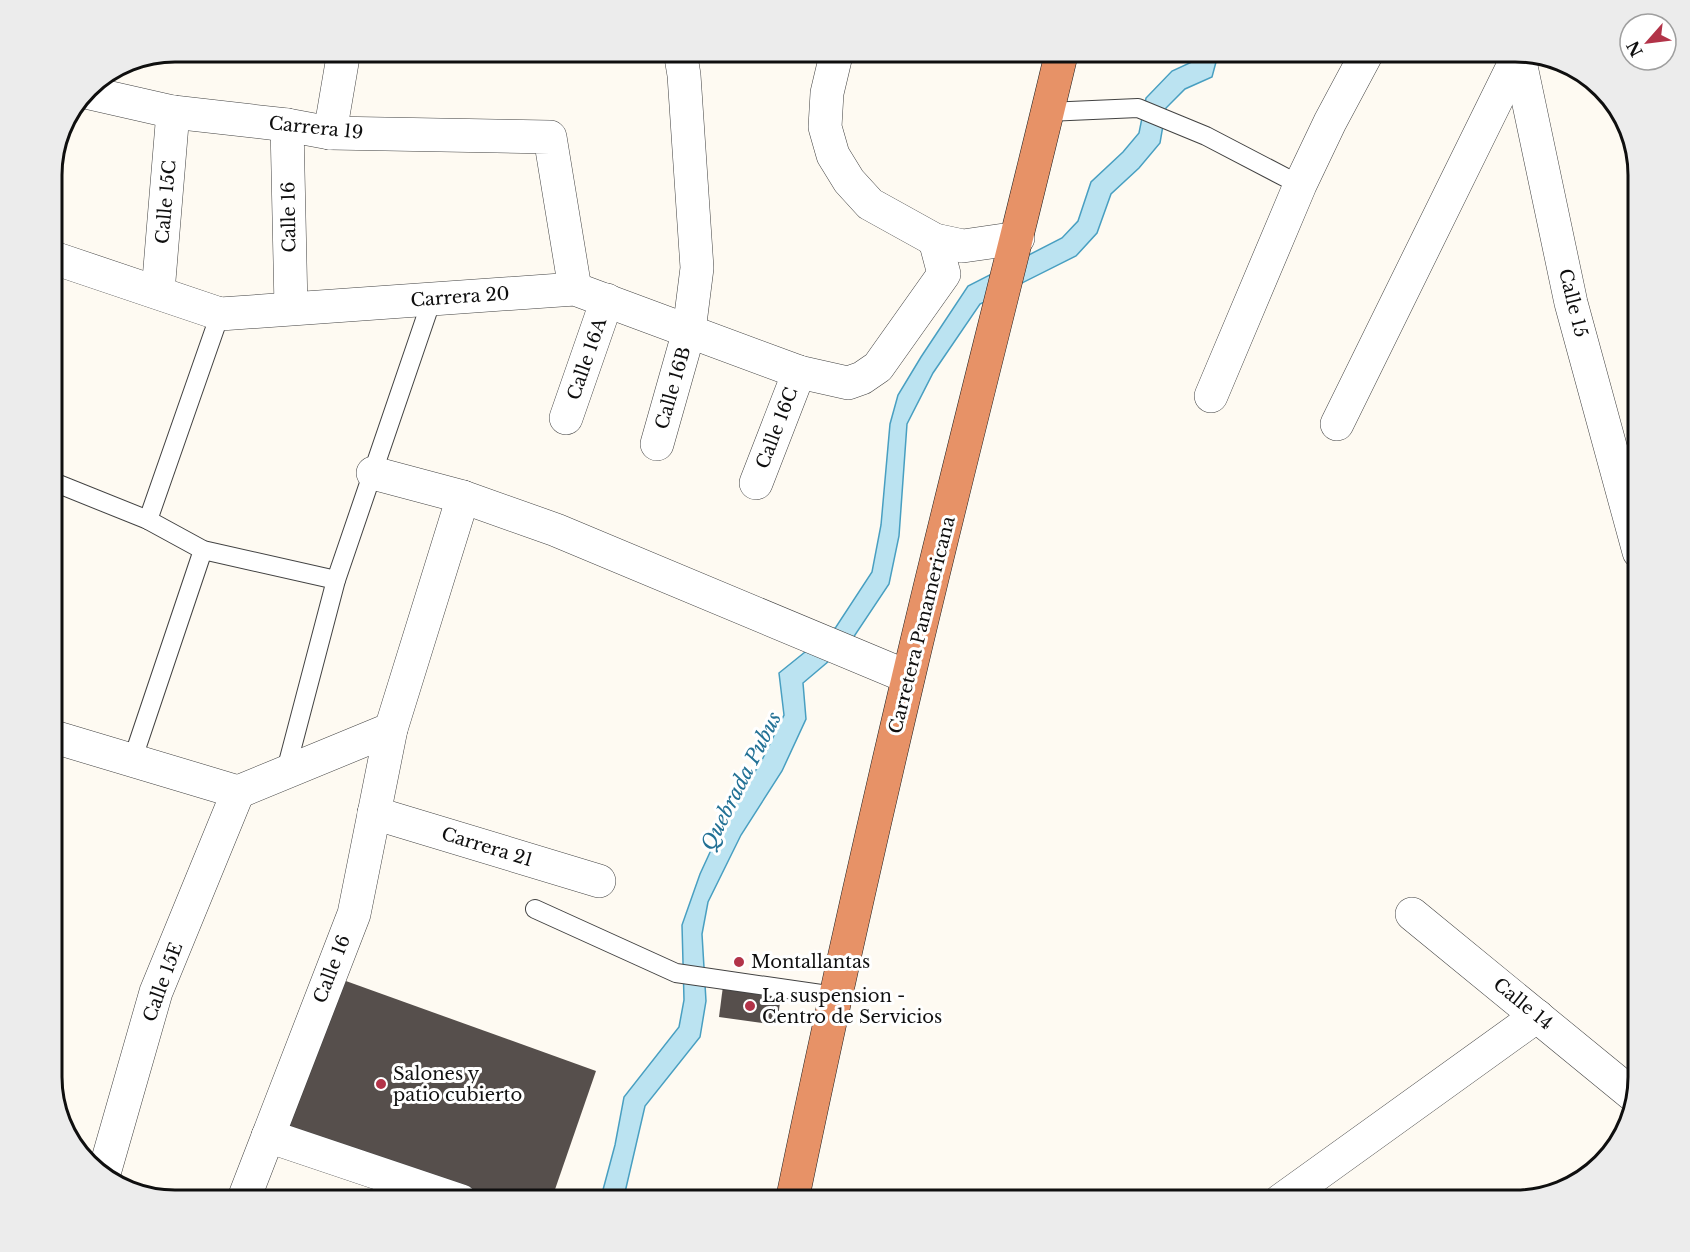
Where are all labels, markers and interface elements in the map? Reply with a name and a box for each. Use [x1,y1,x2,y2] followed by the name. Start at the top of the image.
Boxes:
[1618,12,1678,72] north arrow
[1622,38,1647,60] text: N
[268,112,364,144] street label: Carrera 19
[151,159,181,245] street label: Calle 15C
[277,181,301,253] street label: Calle 16
[1554,266,1592,340] street label: Calle 15
[410,283,510,311] street label: Carrera 20
[563,314,612,403] street label: Calle 16A
[651,344,695,432] street label: Calle 16B
[751,384,803,472] street label: Calle 16C
[884,514,960,736] street label: Carretera Panamericana
[696,707,786,854] water label: Quebrada Pubus
[439,823,535,871] street label: Carrera 21
[309,932,355,1006] street label: Calle 16
[138,939,188,1025] street label: Calle 15E
[751,951,870,973] place label: Montallantas
[732,955,746,969] marker: Montallantas
[1489,973,1557,1035] street label: Calle 14
[762,985,942,1028] place label: La suspension - Centro de Servicios
[743,999,757,1013] marker: La suspension - Centro de Servicios
[393,1063,522,1106] place label: Salones y patio cubierto
[374,1077,388,1091] marker: Salones y patio cubierto

